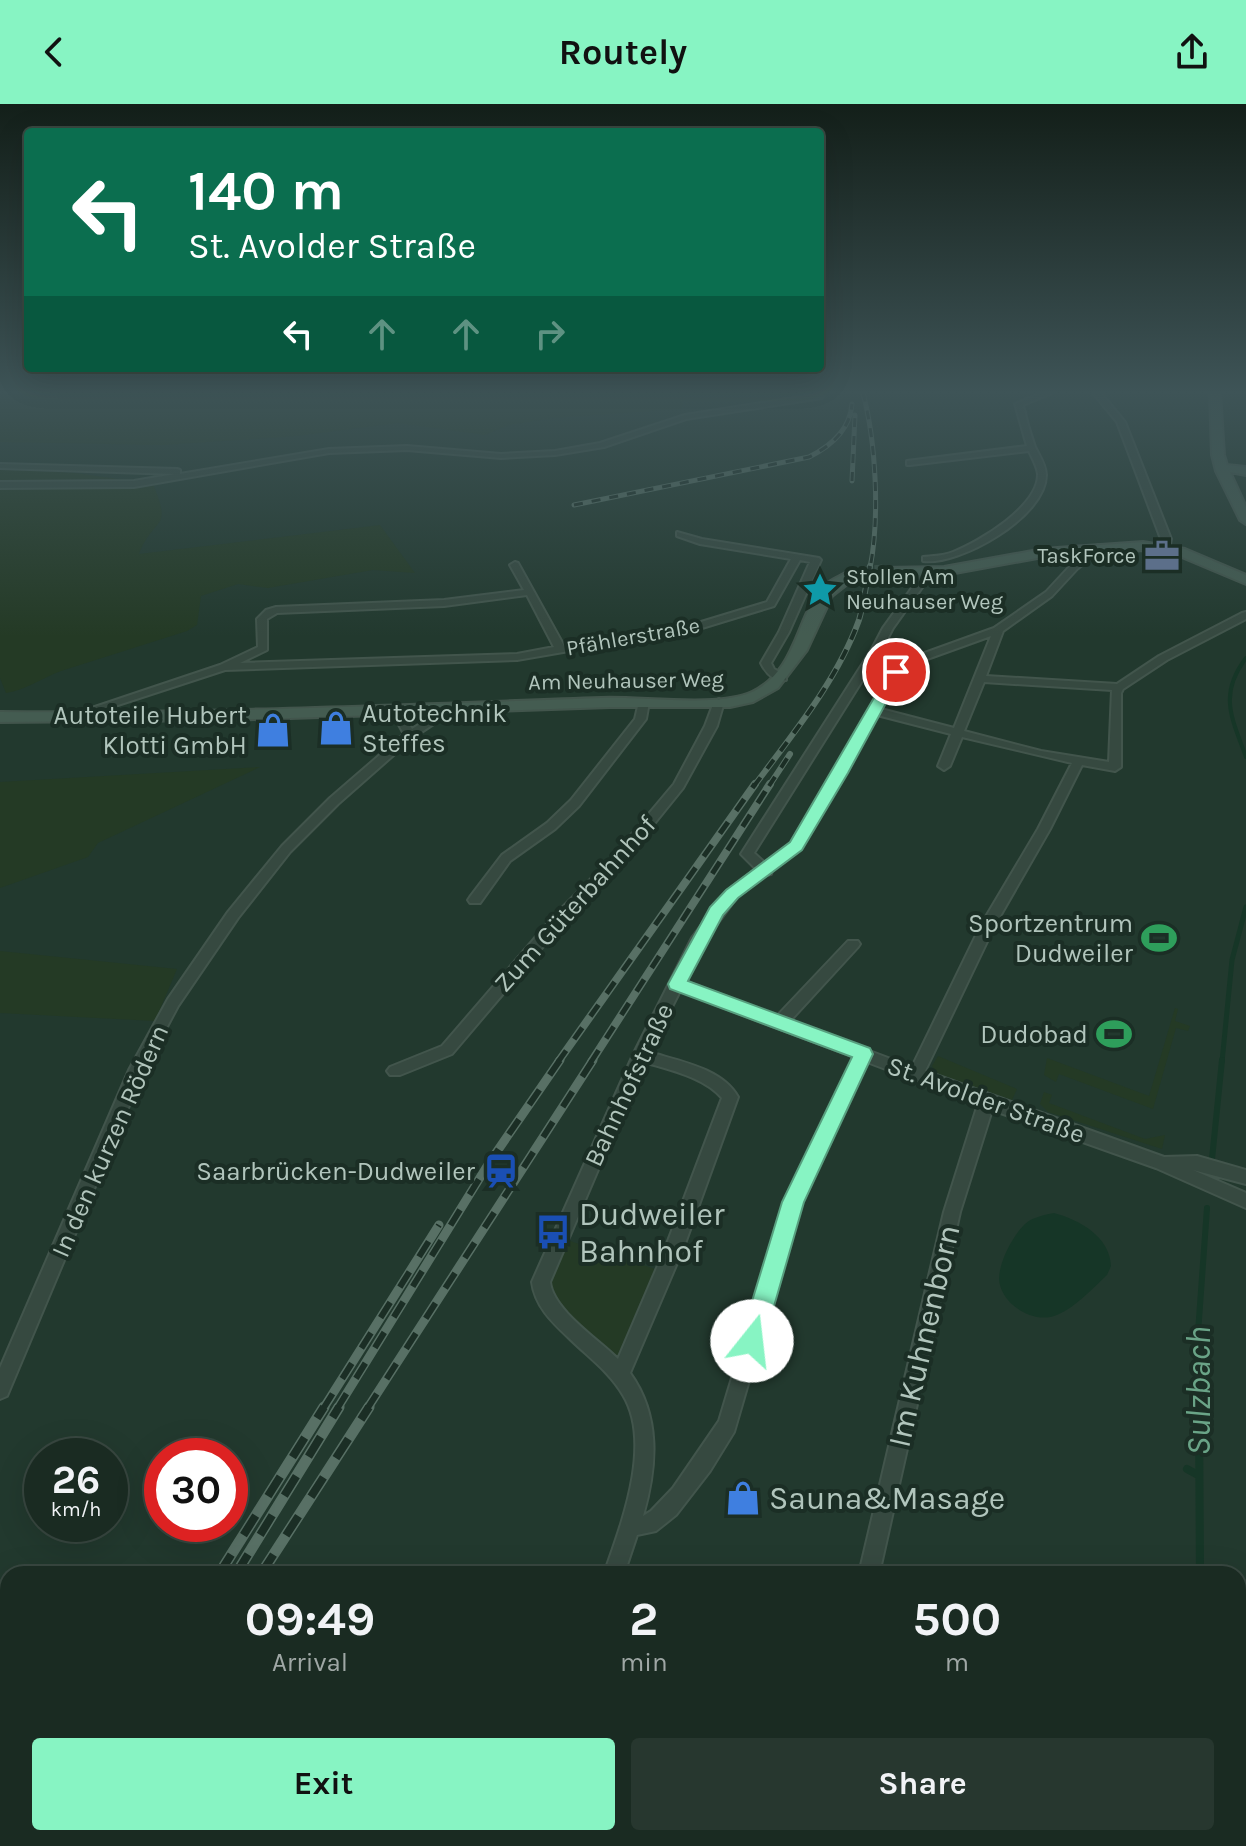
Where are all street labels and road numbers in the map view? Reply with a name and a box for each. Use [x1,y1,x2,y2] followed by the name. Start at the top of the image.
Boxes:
[564,612,702,662] street label: Pfählerstraße
[528,666,725,696] street label: Am Neuhauser Weg
[488,809,663,999] street label: Zum Güterbahnhof
[578,998,680,1172] street label: Bahnhofstraße
[45,1020,175,1262] street label: In den kurzen Rödern
[883,1050,1089,1150] street label: St. Avolder Straße
[880,1221,968,1451] street label: Im Kuhnenborn

